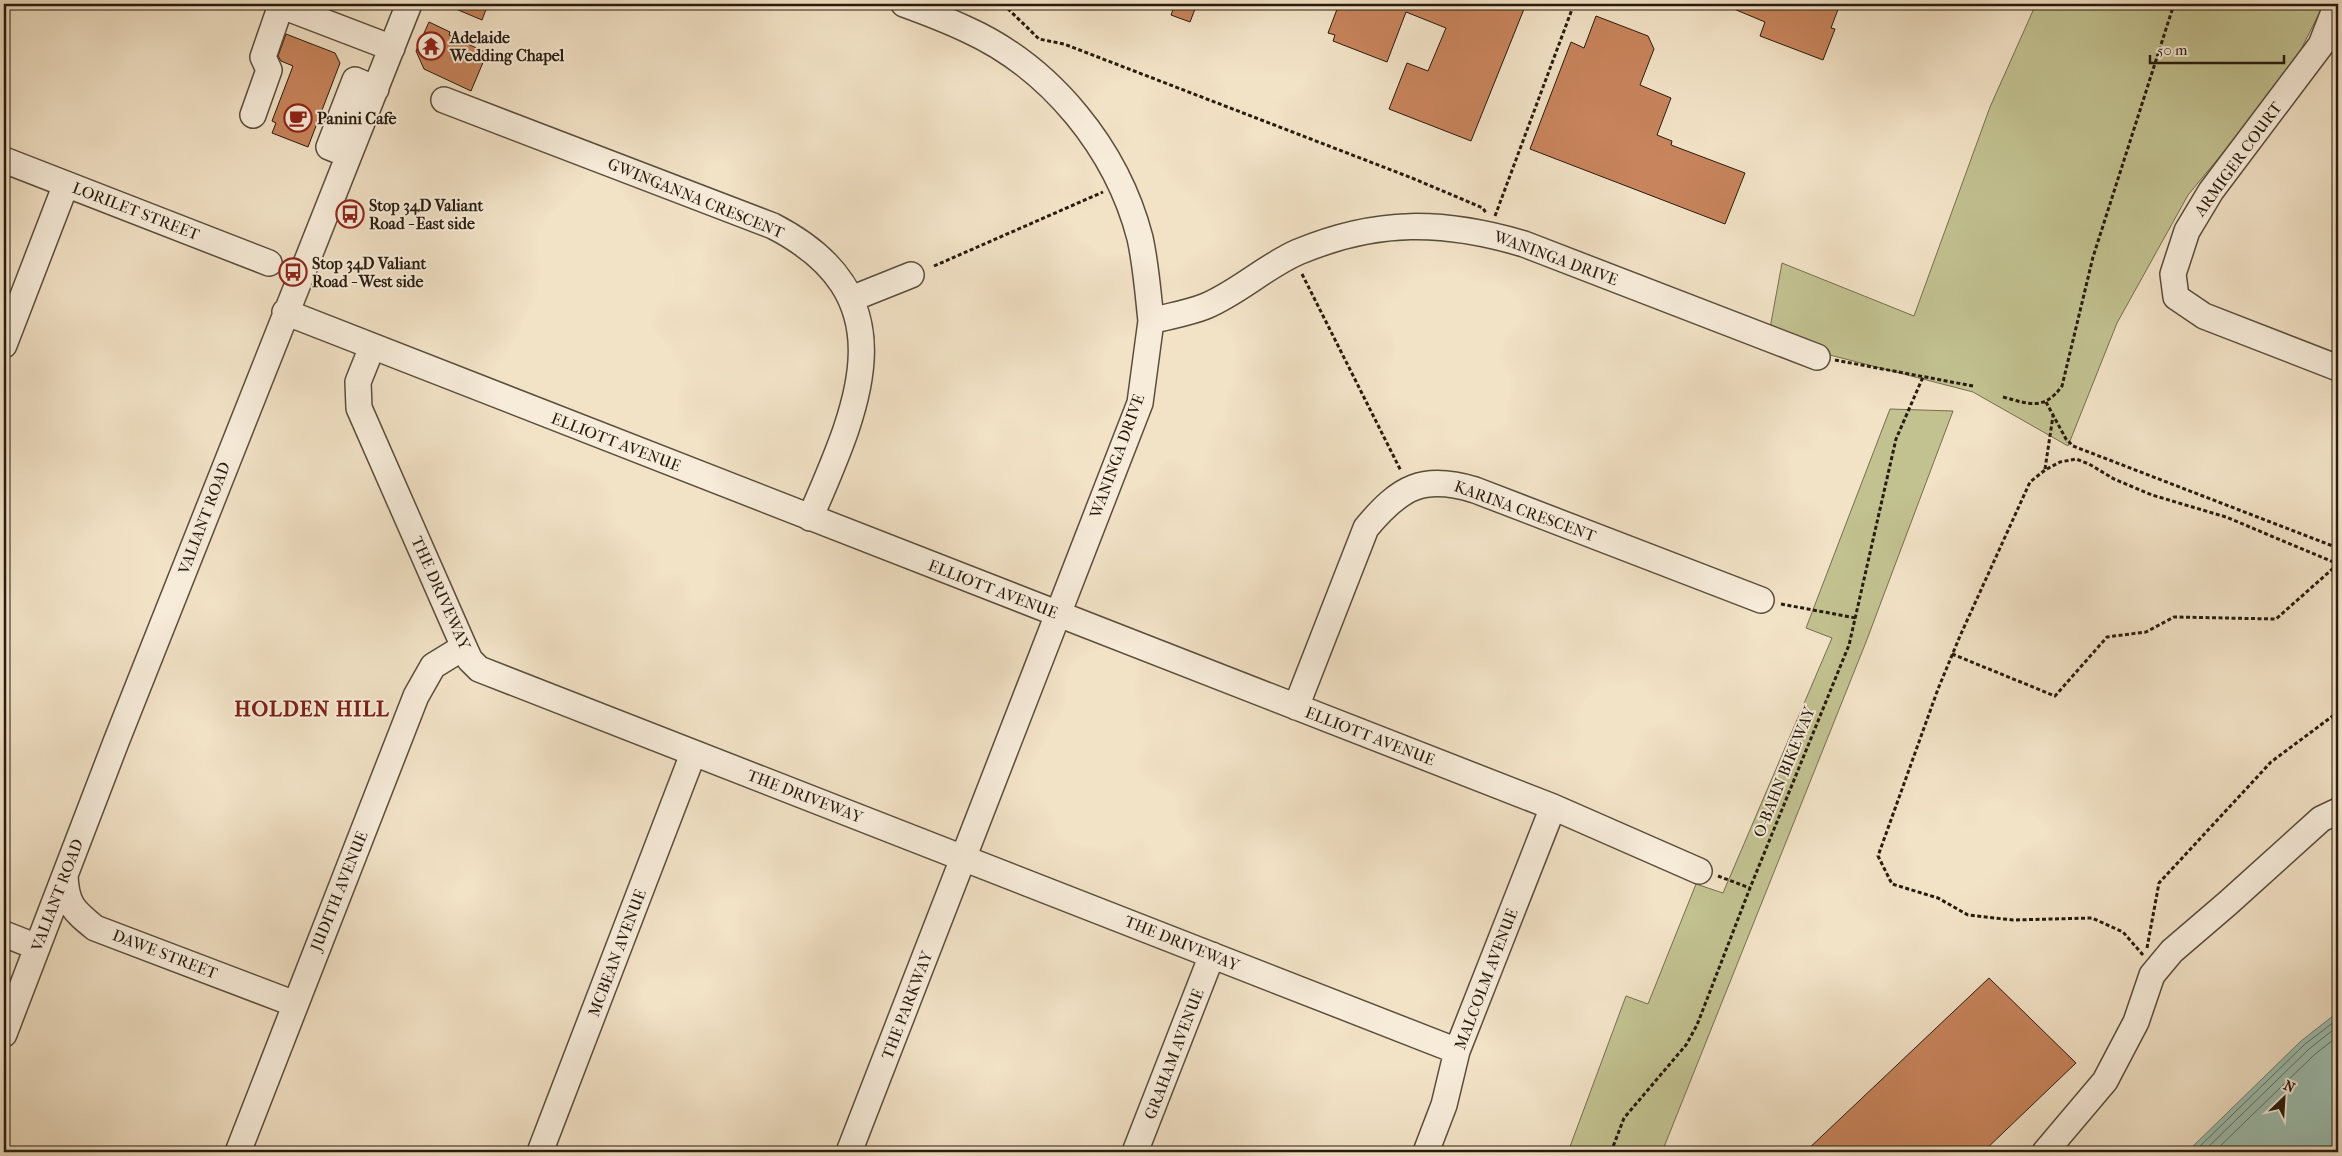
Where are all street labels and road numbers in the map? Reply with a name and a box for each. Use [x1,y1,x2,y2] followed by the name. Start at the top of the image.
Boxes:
[2190,98,2286,221] street label: ARMIGER COURT
[605,154,787,242] street label: GWINGANNA CRESCENT
[70,178,202,244] street label: LORILET STREET
[1490,226,1621,289] street label: WANINGA DRIVE
[1085,391,1148,522] street label: WANINGA DRIVE
[549,409,684,476] street label: ELLIOTT AVENUE
[174,459,234,578] street label: VALIANT ROAD
[1452,477,1599,546] street label: KARINA CRESCENT
[407,533,475,654] street label: THE DRIVEWAY
[926,556,1061,623] street label: ELLIOTT AVENUE
[1303,703,1438,770] street label: ELLIOTT AVENUE
[1749,703,1819,840] street label: O-BAHN BIKEWAY
[745,765,866,827] street label: THE DRIVEWAY
[306,828,372,956] street label: JUDITH AVENUE
[27,836,87,955] street label: VALIANT ROAD
[584,886,650,1020] street label: MCBEAN AVENUE
[1450,906,1522,1052] street label: MALCOLM AVENUE
[1122,911,1243,975] street label: THE DRIVEWAY
[110,925,220,983] street label: DAWE STREET
[878,947,937,1062] street label: THE PARKWAY
[1140,986,1208,1122] street label: GRAHAM AVENUE

